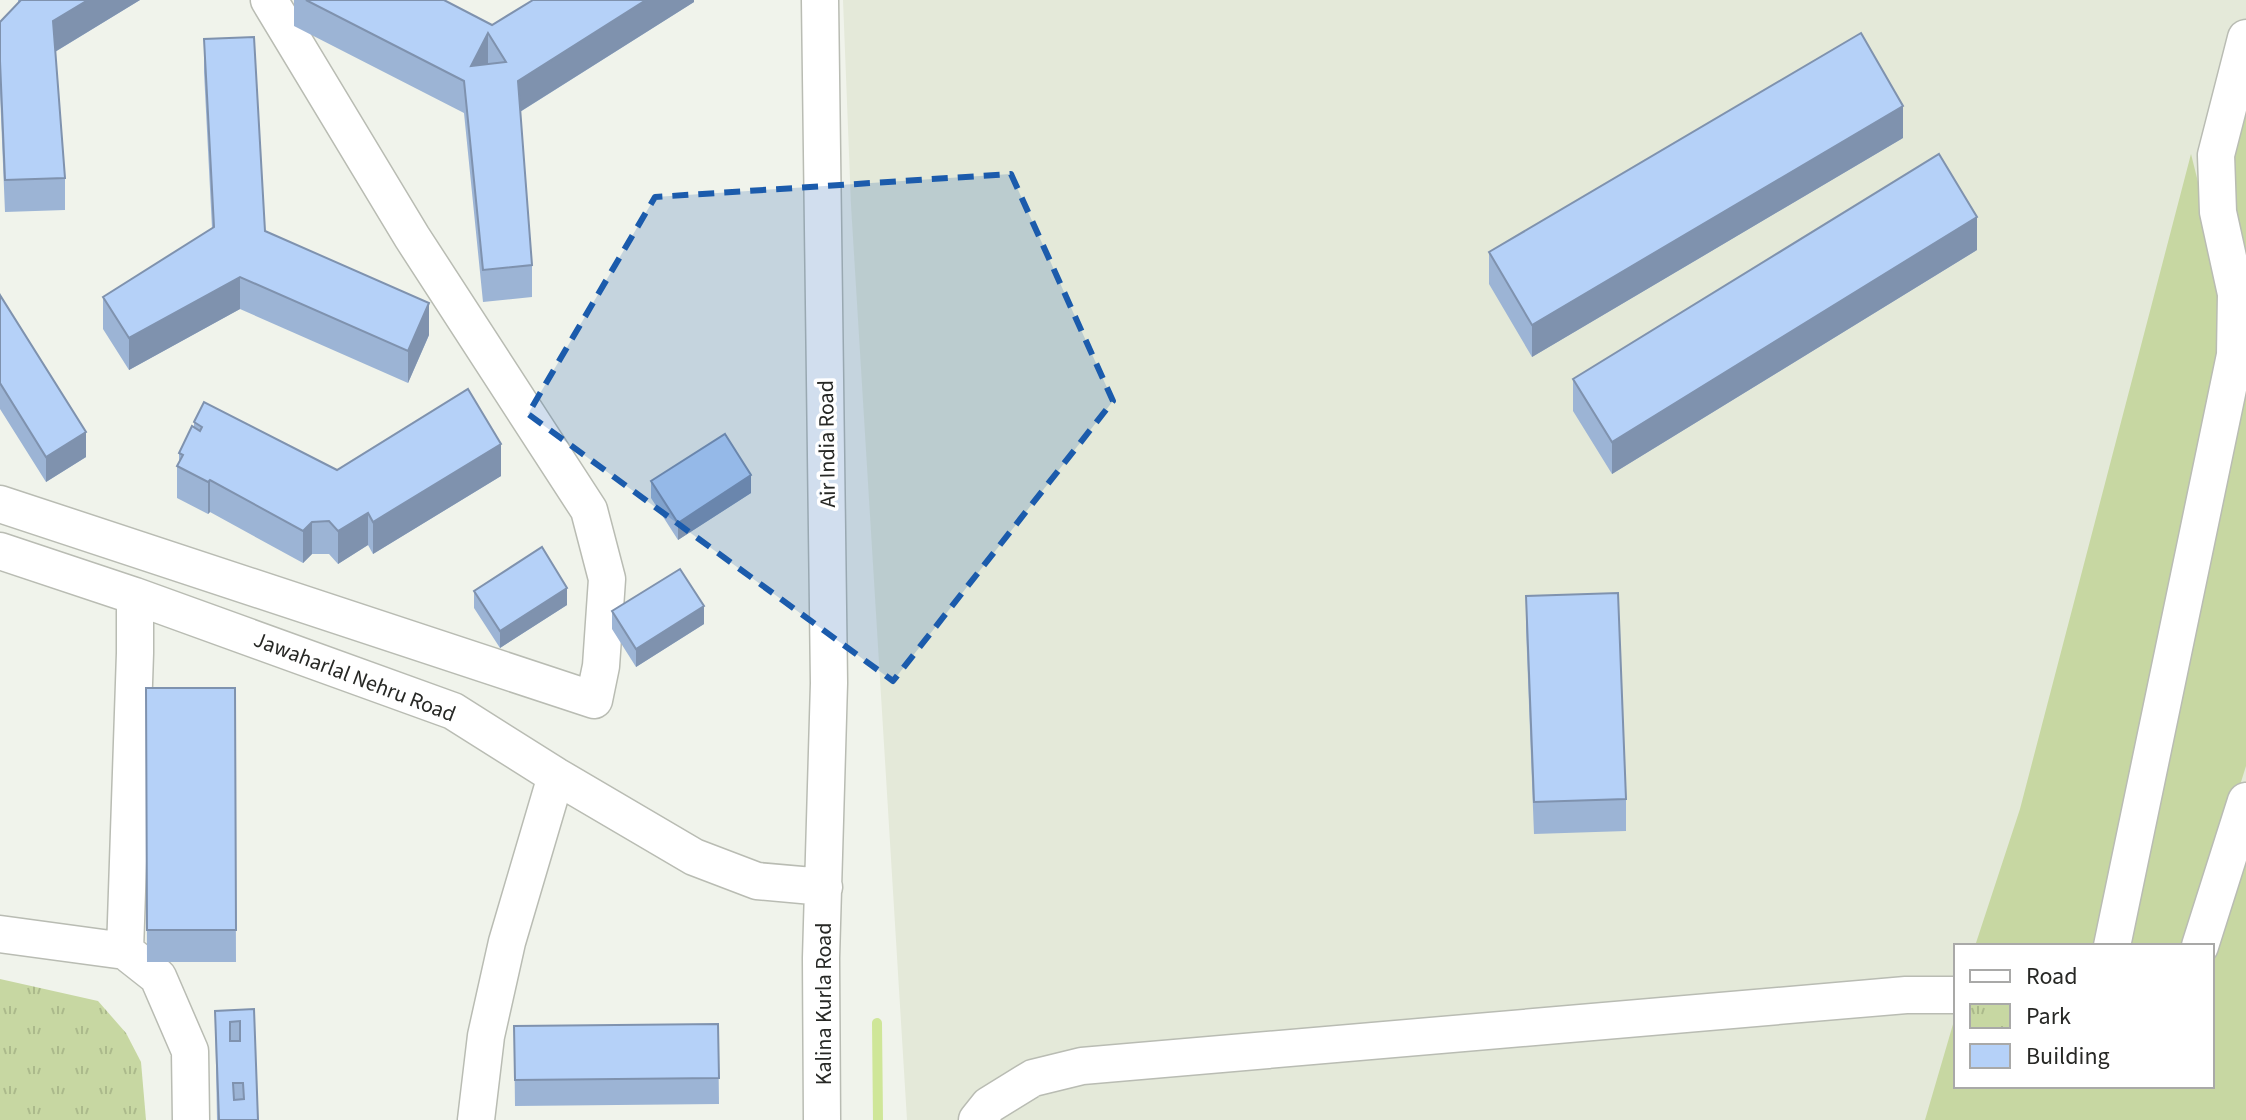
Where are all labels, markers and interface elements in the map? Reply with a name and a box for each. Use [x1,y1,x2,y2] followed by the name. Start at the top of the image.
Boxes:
[810,380,844,508] street label: Air India Road
[249,624,460,730] street label: Jawaharlal Nehru Road
[808,923,840,1085] street label: Kalina Kurla Road
[1954,944,2214,1088] legend
[2026,959,2078,994] text: Road
[2026,999,2071,1034] text: Park
[2026,1039,2110,1074] text: Building

